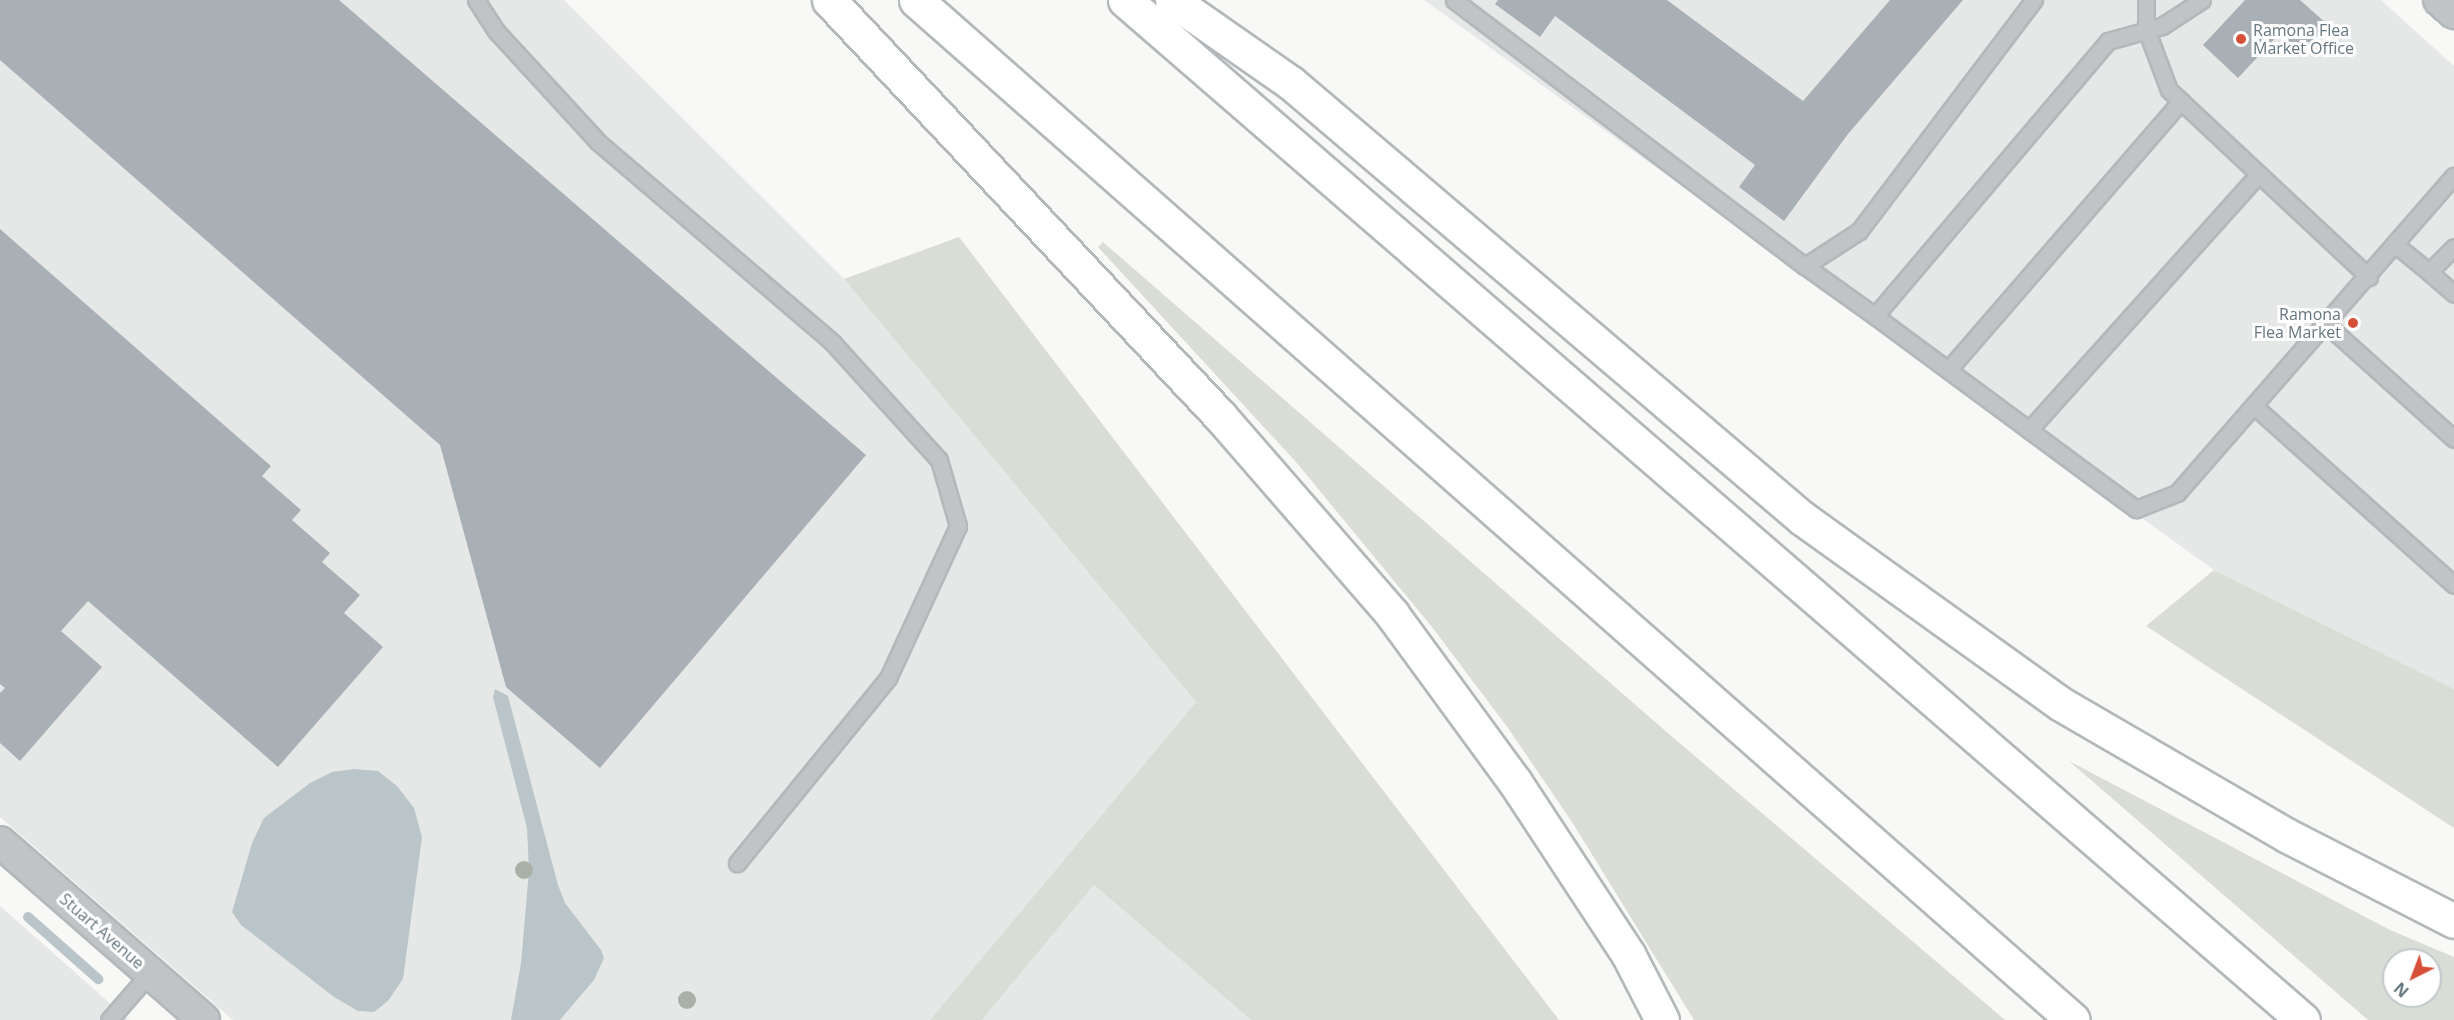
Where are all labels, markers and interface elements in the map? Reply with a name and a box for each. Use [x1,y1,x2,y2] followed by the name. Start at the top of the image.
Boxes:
[2253,20,2354,58] place label: Ramona Flea Market Office
[2234,32,2248,46] marker: Ramona Flea Market Office
[2254,304,2341,342] place label: Ramona Flea Market
[2346,316,2360,330] marker: Ramona Flea Market
[56,889,148,973] street label: Stuart Avenue
[2382,948,2442,1008] north arrow
[2389,977,2413,1002] text: N

